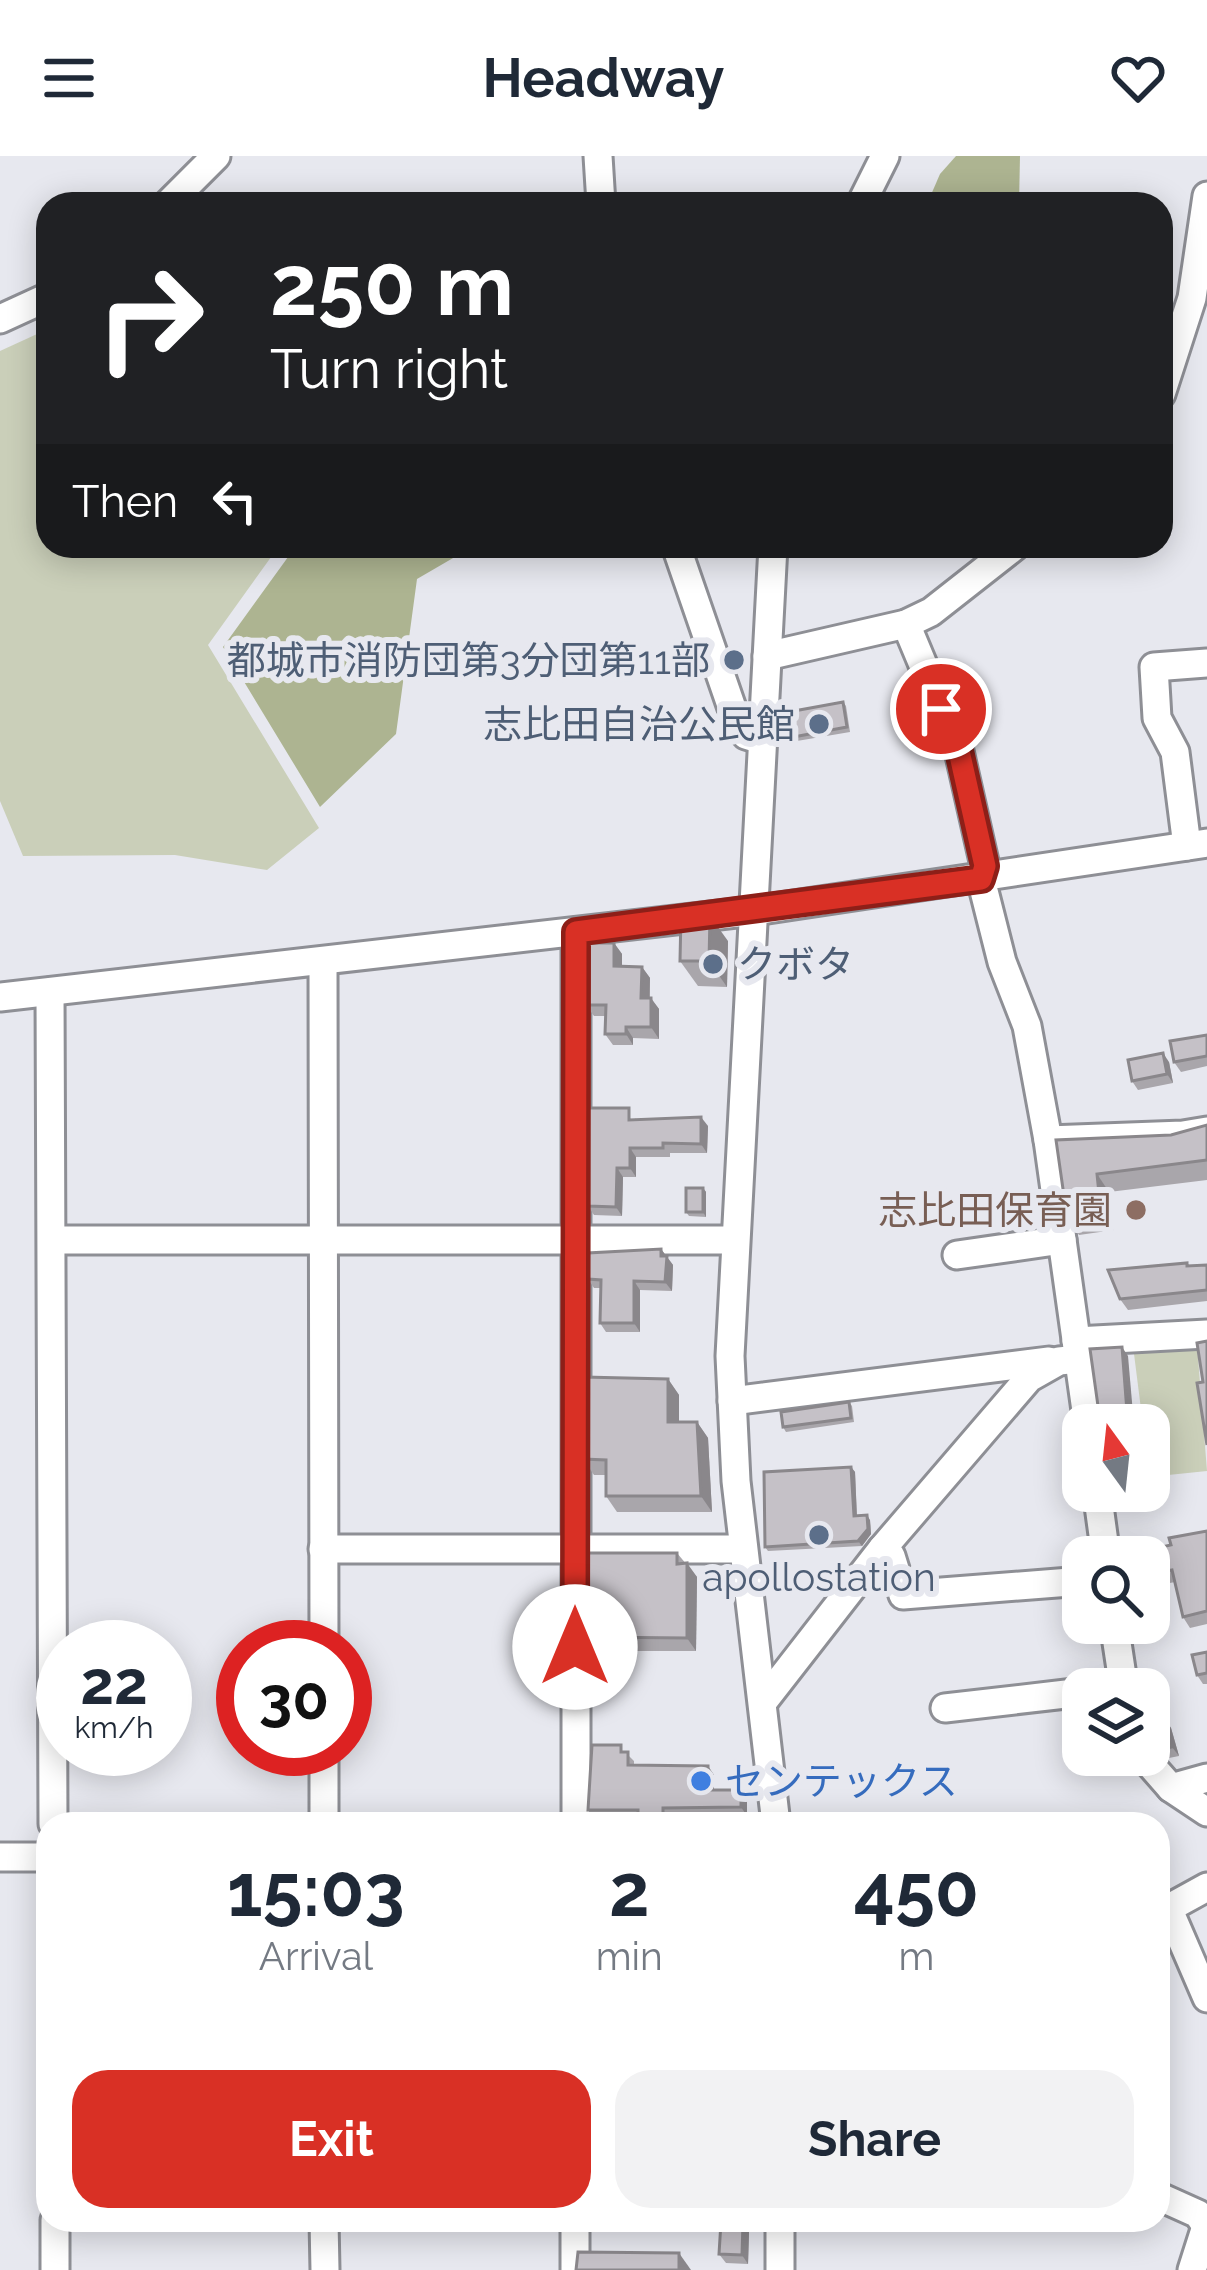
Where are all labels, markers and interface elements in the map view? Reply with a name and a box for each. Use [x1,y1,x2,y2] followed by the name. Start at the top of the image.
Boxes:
[36,45,102,111] icon: menu
[1105,45,1171,111] icon: heart
[483,46,724,110] text: Headway
[270,236,514,335] text: 250 m
[72,240,228,396] icon: right
[270,337,508,401] text: Turn right
[202,468,268,534] icon: left
[72,475,178,528] text: Then
[227,637,710,683] place label: 都城市消防団第3分団第11部
[721,647,747,673] marker: 都城市消防団第3分団第11部
[890,658,992,760] pin
[908,676,974,742] icon: arrive
[483,701,795,747] place label: 志比田自治公民館
[806,711,832,737] marker: 志比田自治公民館
[737,941,854,987] place label: クボタ
[700,951,726,977] marker: クボタ
[878,1187,1112,1233] place label: 志比田保育園
[1123,1197,1149,1223] marker: 志比田保育園
[1062,1404,1170,1512] north arrow
[1062,1404,1170,1776] map controls
[806,1522,832,1548] marker: apollostation
[1062,1536,1170,1644] button: search
[702,1554,936,1600] place label: apollostation
[512,1584,638,1710] position arrow
[216,1620,372,1776] speed limit sign: 30
[80,1648,148,1718] text: 22
[1062,1668,1170,1776] button: layers
[74,1710,154,1745] text: km/h
[725,1758,958,1804] place label: センテックス
[688,1768,714,1794] marker: センテックス
[227,1848,405,1933] text: 15:03
[609,1848,650,1933] text: 2
[854,1848,979,1933] text: 450
[259,1933,373,1979] text: Arrival
[596,1933,663,1979] text: min
[898,1933,934,1979] text: m
[72,2070,591,2208] button: Exit
[615,2070,1134,2208] button: Share

